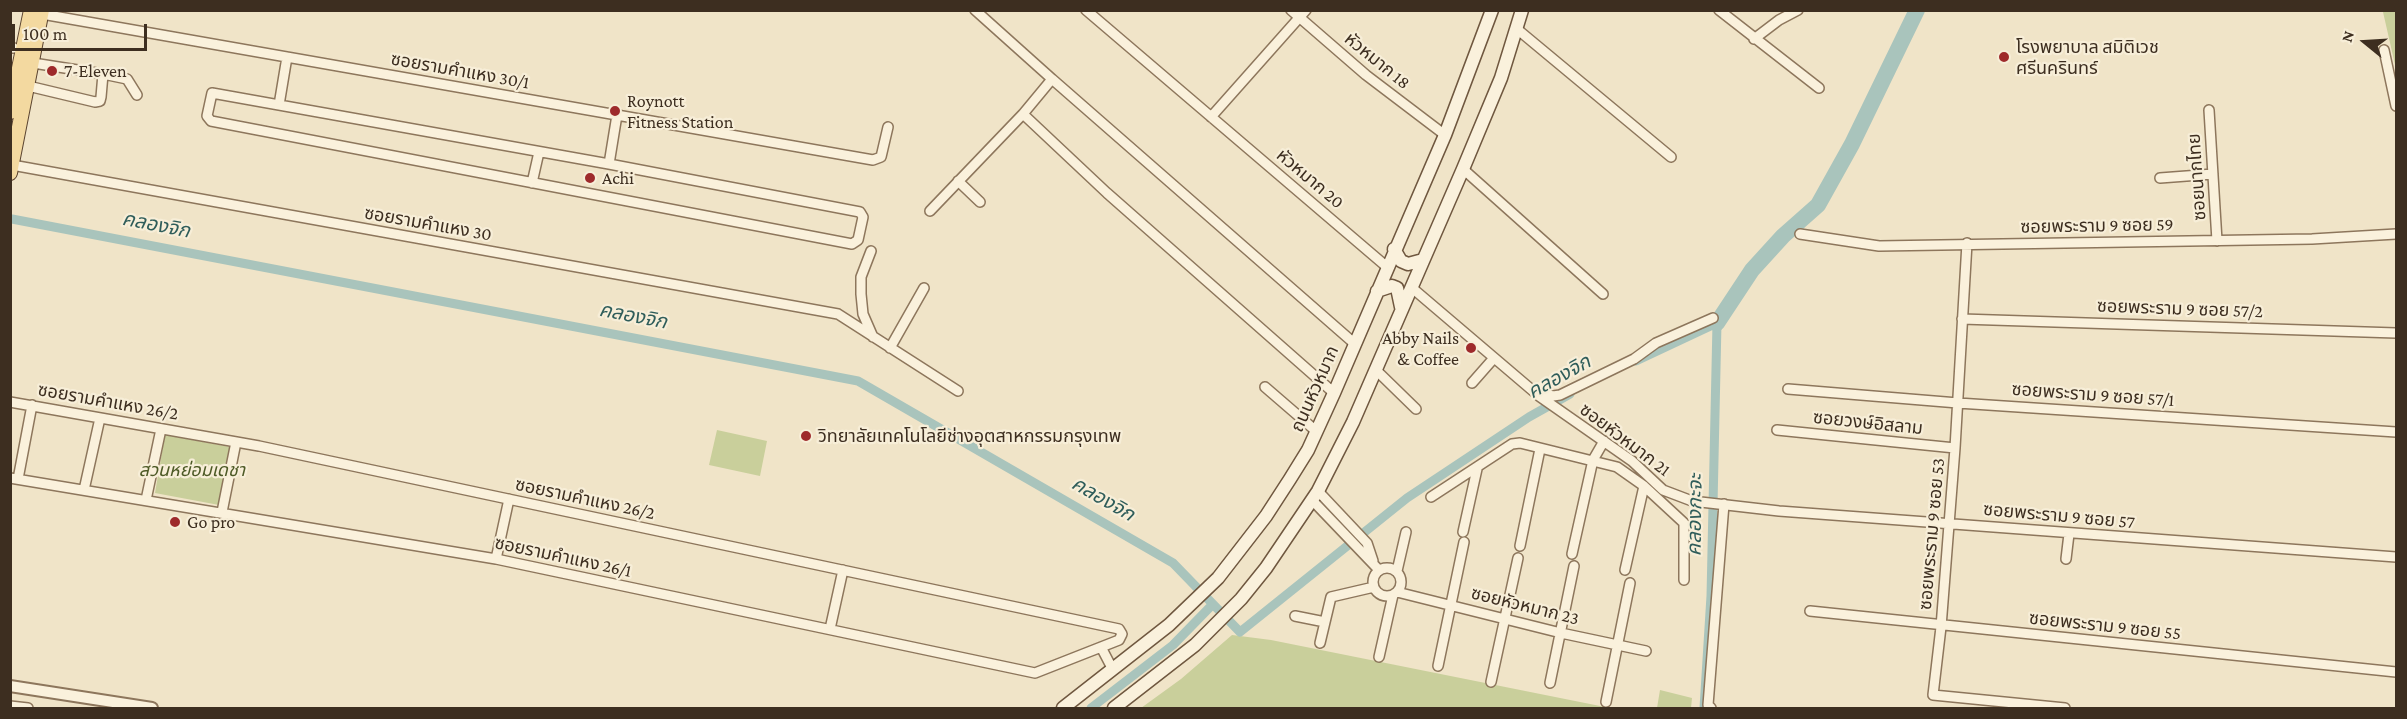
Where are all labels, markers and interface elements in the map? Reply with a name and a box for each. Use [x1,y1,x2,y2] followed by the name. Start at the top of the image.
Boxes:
[15,12,150,50] scale bar
[2335,12,2395,72] north arrow
[23,24,67,44] text: 100 m
[1340,28,1414,94] street label: หัวหมาก 18
[2338,28,2357,44] text: N
[2016,36,2159,78] place label: โรงพยาบาล สมิติเวช ศรีนครินทร์
[389,48,531,94] street label: ซอยรามคำแหง 30/1
[1997,50,2011,64] marker: โรงพยาบาล สมิติเวช ศรีนครินทร์
[64,60,127,82] place label: 7-Eleven
[45,64,59,78] marker: 7-Eleven
[627,90,733,132] place label: Roynott Fitness Station
[608,104,622,118] marker: Roynott Fitness Station
[2183,133,2211,221] street label: ซอยนากไทย
[1272,145,1348,213] street label: หัวหมาก 20
[602,167,634,189] place label: Achi
[583,171,597,185] marker: Achi
[363,202,493,246] street label: ซอยรามคำแหง 30
[120,207,192,243] water label: คลองจิก
[2020,214,2174,238] street label: ซอยพระราม 9 ซอย 59
[2097,295,2263,323] street label: ซอยพระราม 9 ซอย 57/2
[597,298,669,334] water label: คลองจิก
[1382,327,1459,370] place label: Abby Nails & Coffee
[1464,341,1478,355] marker: Abby Nails & Coffee
[1286,343,1344,435] street label: ถนนหัวหมาก
[1523,350,1595,404] water label: คลองจิก
[36,379,180,425] street label: ซอยรามคำแหง 26/2
[2011,379,2175,411] street label: ซอยพระราม 9 ซอย 57/1
[1575,399,1675,481] street label: ซอยหัวหมาก 21
[1812,406,1924,440] street label: ซอยวงษ์อิสลาม
[818,425,1121,447] place label: วิทยาลัยเทคโนโลยีช่างอุตสาหกรรมกรุงเทพ
[799,429,813,443] marker: วิทยาลัยเทคโนโลยีช่างอุตสาหกรรมกรุงเทพ
[1915,457,1949,611] street label: ซอยพระราม 9 ซอย 53
[139,459,245,481] park label: สวนหย่อมเดชา
[1067,471,1139,527] water label: คลองจิก
[513,474,657,524] street label: ซอยรามคำแหง 26/2
[1682,474,1708,556] water label: คลองกะจะ
[1982,499,2136,533] street label: ซอยพระราม 9 ซอย 57
[187,511,235,533] place label: Go pro
[168,515,182,529] marker: Go pro
[493,532,633,582] street label: ซอยรามคำแหง 26/1
[1469,582,1581,630] street label: ซอยหัวหมาก 23
[2028,607,2182,645] street label: ซอยพระราม 9 ซอย 55

